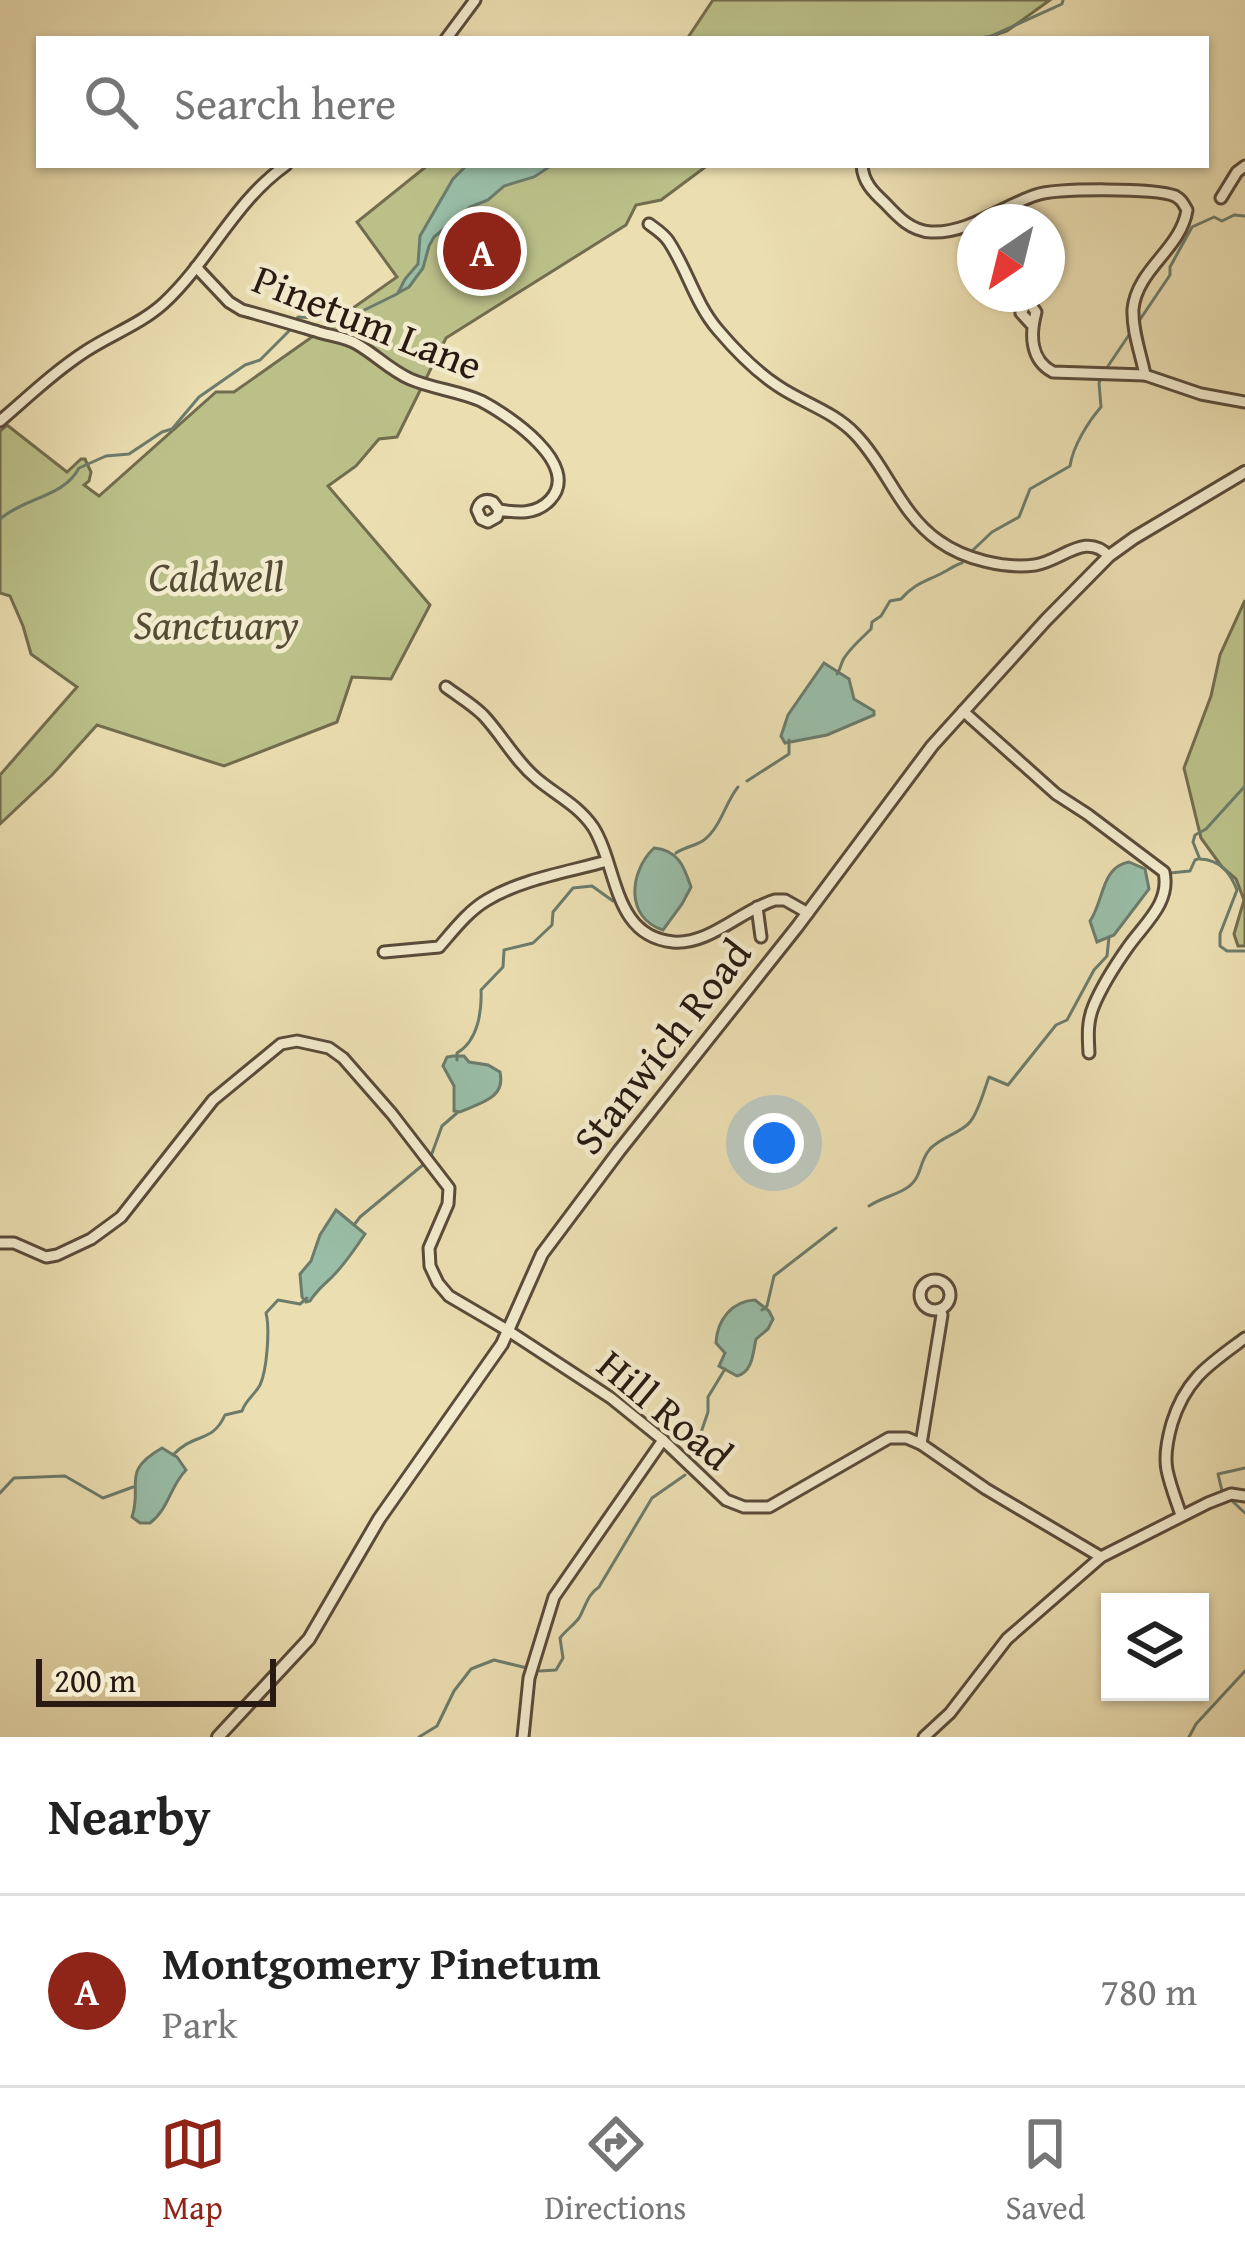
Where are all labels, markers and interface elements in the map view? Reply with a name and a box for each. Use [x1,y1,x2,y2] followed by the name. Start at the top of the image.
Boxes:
[36,36,1209,168] search box
[78,69,144,135] icon: search
[174,70,396,135] text: Search here
[957,204,1065,312] north arrow
[443,206,521,296] pin: A
[244,247,492,395] street label: Pinetum Lane
[133,545,299,654] park label: Caldwell Sanctuary
[557,925,765,1167] street label: Stanwich Road
[744,1113,804,1173] your location
[585,1334,747,1484] street label: Hill Road
[1101,1593,1209,1701] map controls
[1101,1593,1209,1701] button: layers
[36,1653,276,1706] scale bar
[54,1656,136,1704] text: 200 m
[48,1778,211,1853] text: Nearby
[162,1930,600,1995] text: Montgomery Pinetum
[75,1962,99,2019] text: A
[1100,1962,1197,2019] text: 780 m
[162,1995,237,2052] text: Park
[160,2111,226,2231] tab: Map
[545,2111,686,2231] tab: Directions
[1006,2111,1085,2231] tab: Saved

